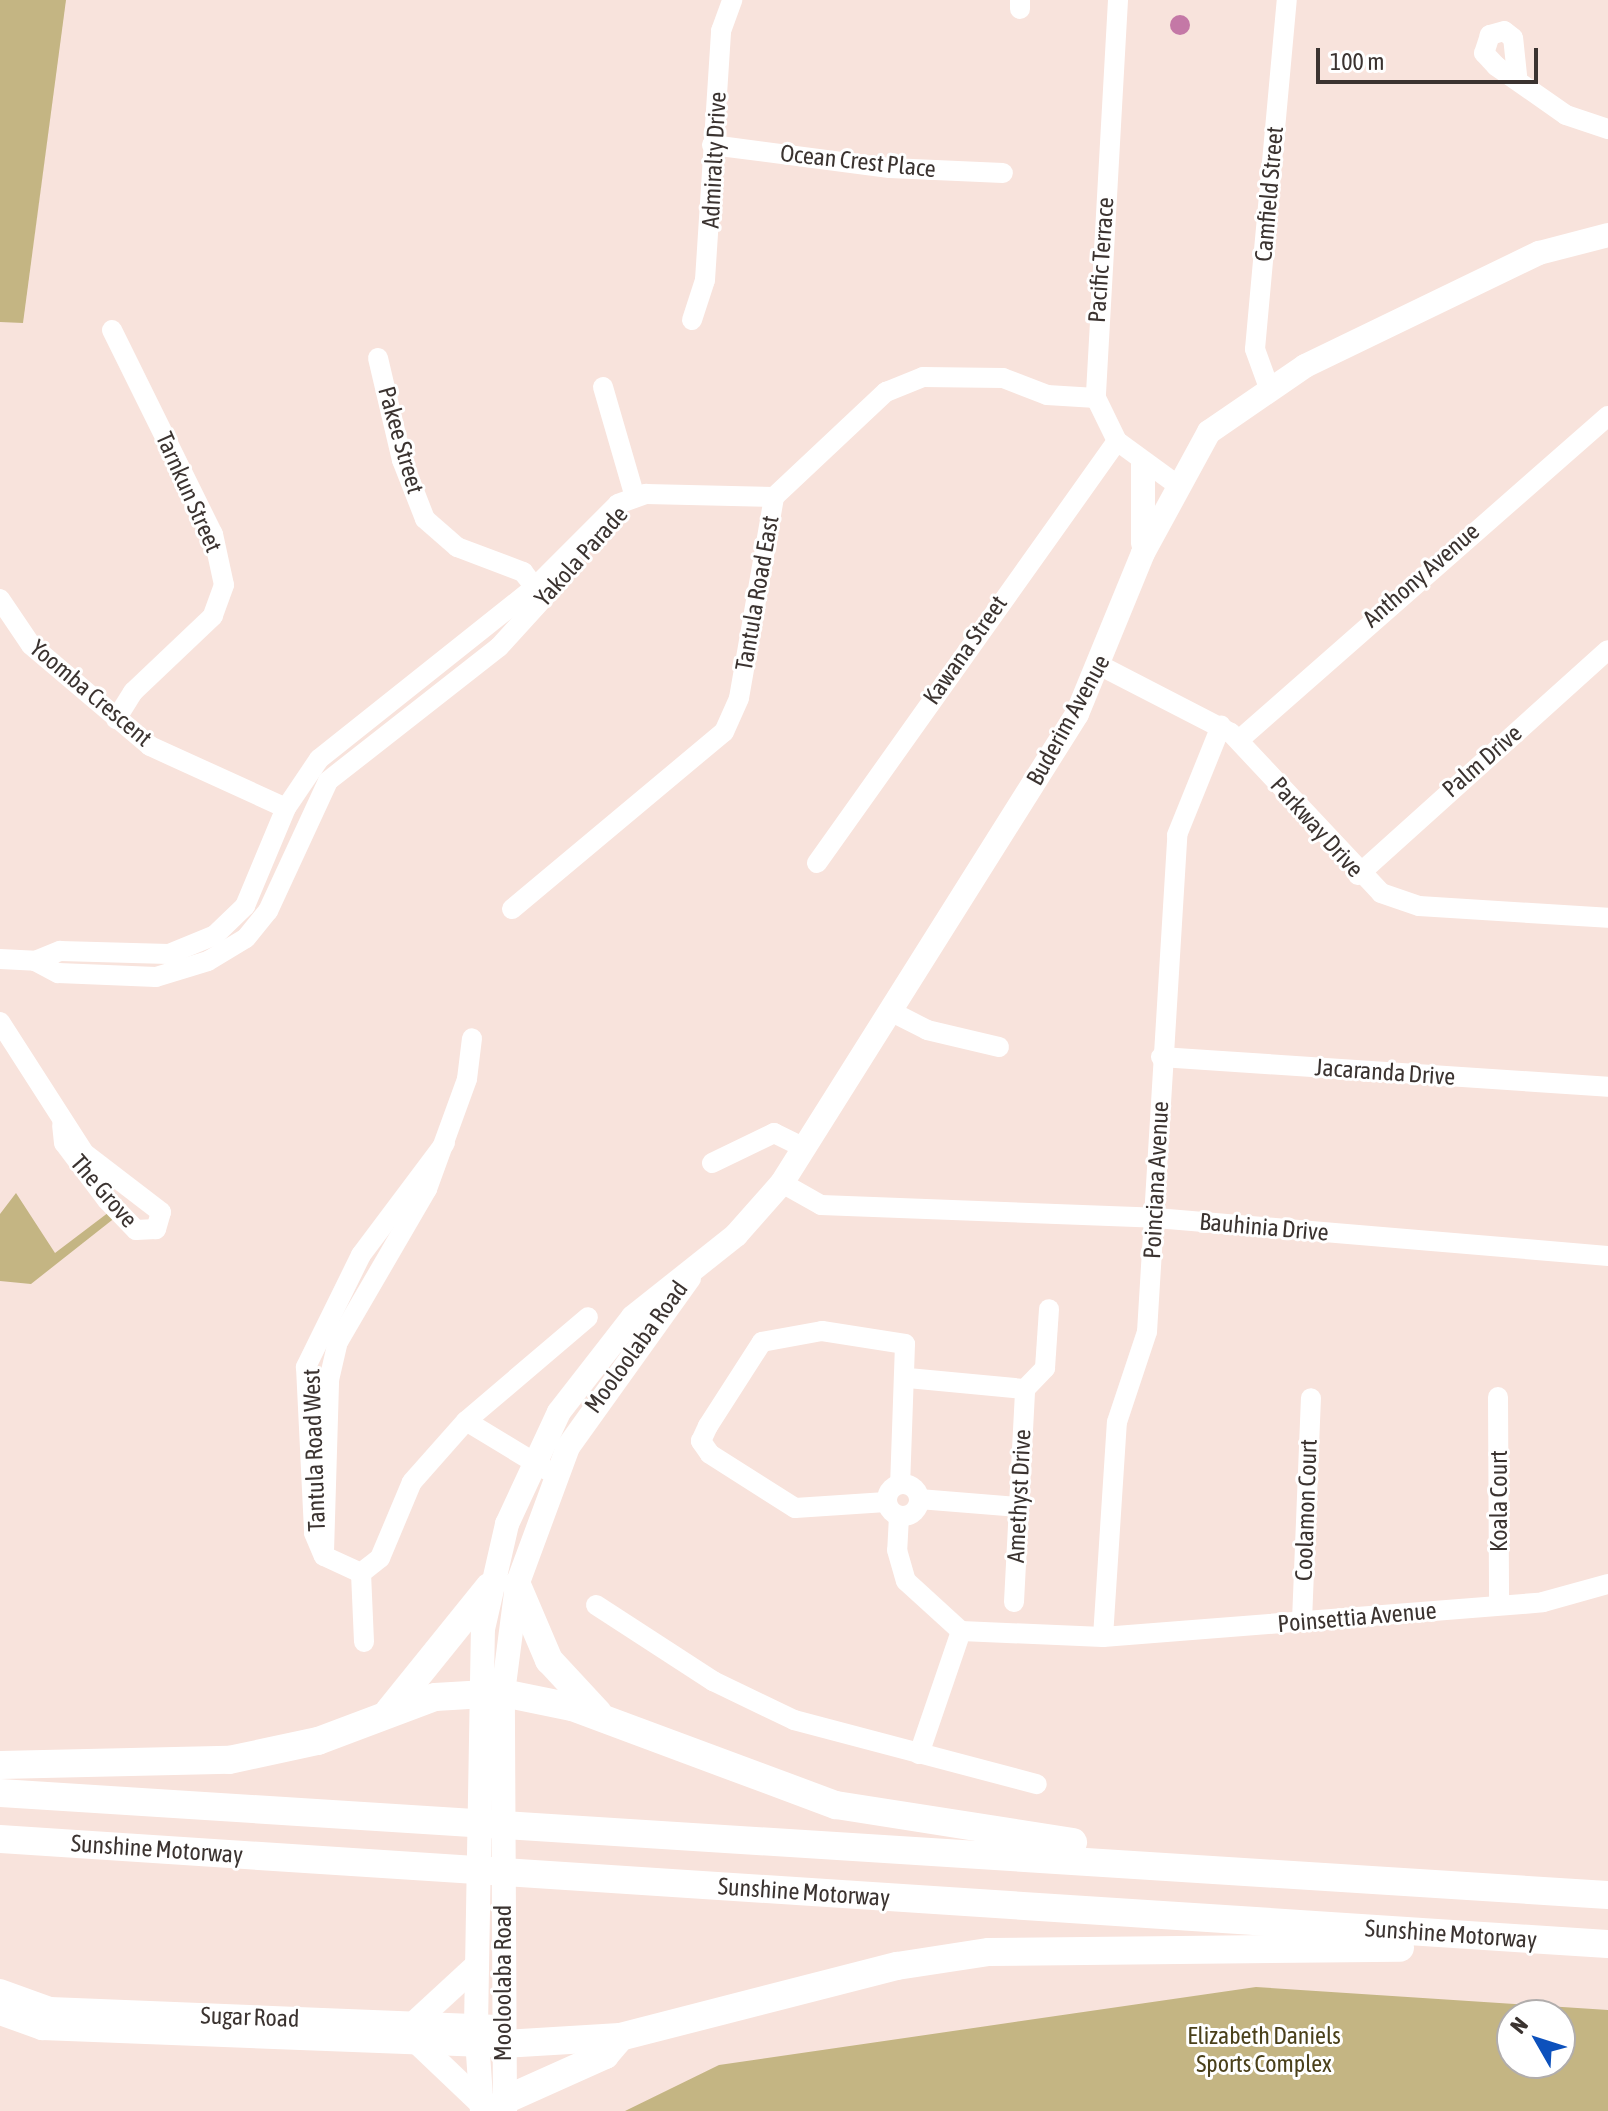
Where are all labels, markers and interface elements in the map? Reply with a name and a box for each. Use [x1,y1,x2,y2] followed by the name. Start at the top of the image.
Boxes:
[1320,32,1542,82] scale bar
[1330,48,1384,75] text: 100 m
[696,91,732,229] street label: Admiralty Drive
[1249,125,1289,263] street label: Camfield Street
[779,139,937,183] street label: Ocean Crest Place
[1082,196,1120,324] street label: Pacific Terrace
[372,383,430,497] street label: Pakee Street
[150,427,228,557] street label: Tarnkun Street
[528,500,634,612] street label: Yakola Parade
[729,513,785,673] street label: Tantula Road East
[1357,517,1485,633] street label: Anthony Avenue
[917,590,1013,710] street label: Kawana Street
[24,634,158,752] street label: Yoomba Crescent
[1020,650,1116,790] street label: Buderim Avenue
[1436,719,1528,803] street label: Palm Drive
[1264,771,1370,883] street label: Parkway Drive
[1314,1053,1456,1091] street label: Jacaranda Drive
[1137,1100,1175,1260] street label: Poinciana Avenue
[65,1149,143,1233] street label: The Grove
[1198,1207,1330,1247] street label: Bauhinia Drive
[578,1275,694,1419] street label: Mooloolaba Road
[297,1368,331,1532] street label: Tantula Road West
[1001,1429,1037,1563] street label: Amethyst Drive
[1289,1439,1323,1581] street label: Coolamon Court
[1485,1450,1513,1552] street label: Koala Court
[1276,1596,1438,1638] street label: Poinsettia Avenue
[70,1829,244,1869] street label: Sunshine Motorway
[717,1872,891,1912] street label: Sunshine Motorway
[489,1905,517,2061] street label: Mooloolaba Road
[1364,1914,1538,1954] street label: Sunshine Motorway
[1496,1999,1576,2079] north arrow
[200,2001,300,2033] street label: Sugar Road
[1505,2012,1533,2038] text: N
[1187,2022,1341,2078] park label: Elizabeth Daniels Sports Complex

